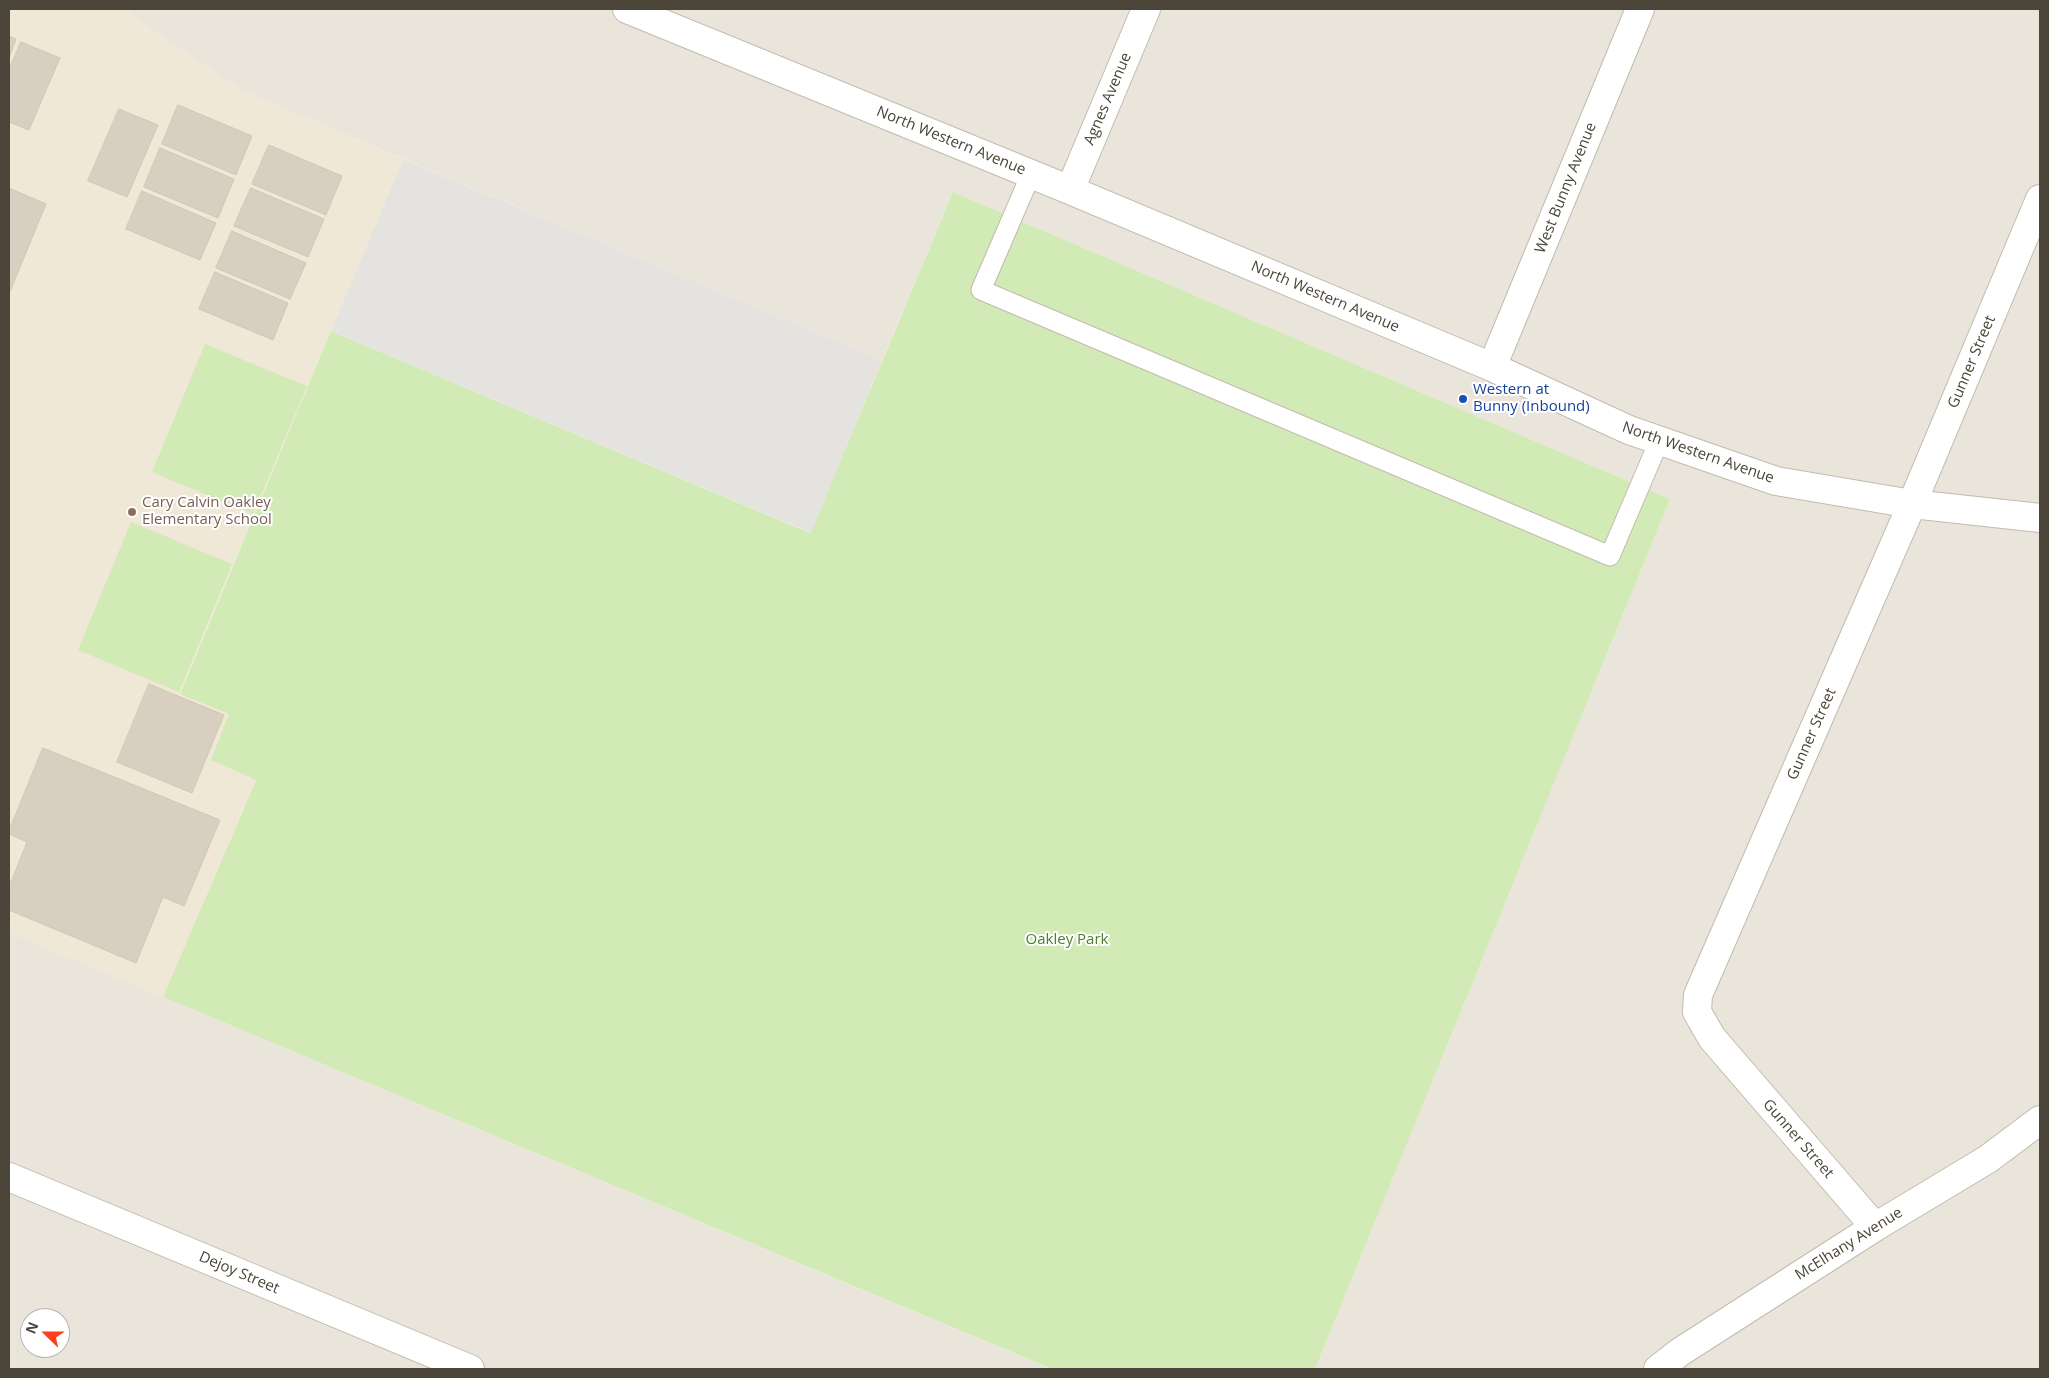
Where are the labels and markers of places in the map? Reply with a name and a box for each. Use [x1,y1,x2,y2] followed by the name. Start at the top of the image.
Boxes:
[1473,381,1590,416] place label: Western at Bunny (Inbound)
[1457,393,1469,405] marker: Western at Bunny (Inbound)
[142,494,272,529] place label: Cary Calvin Oakley Elementary School
[126,506,138,518] marker: Cary Calvin Oakley Elementary School

